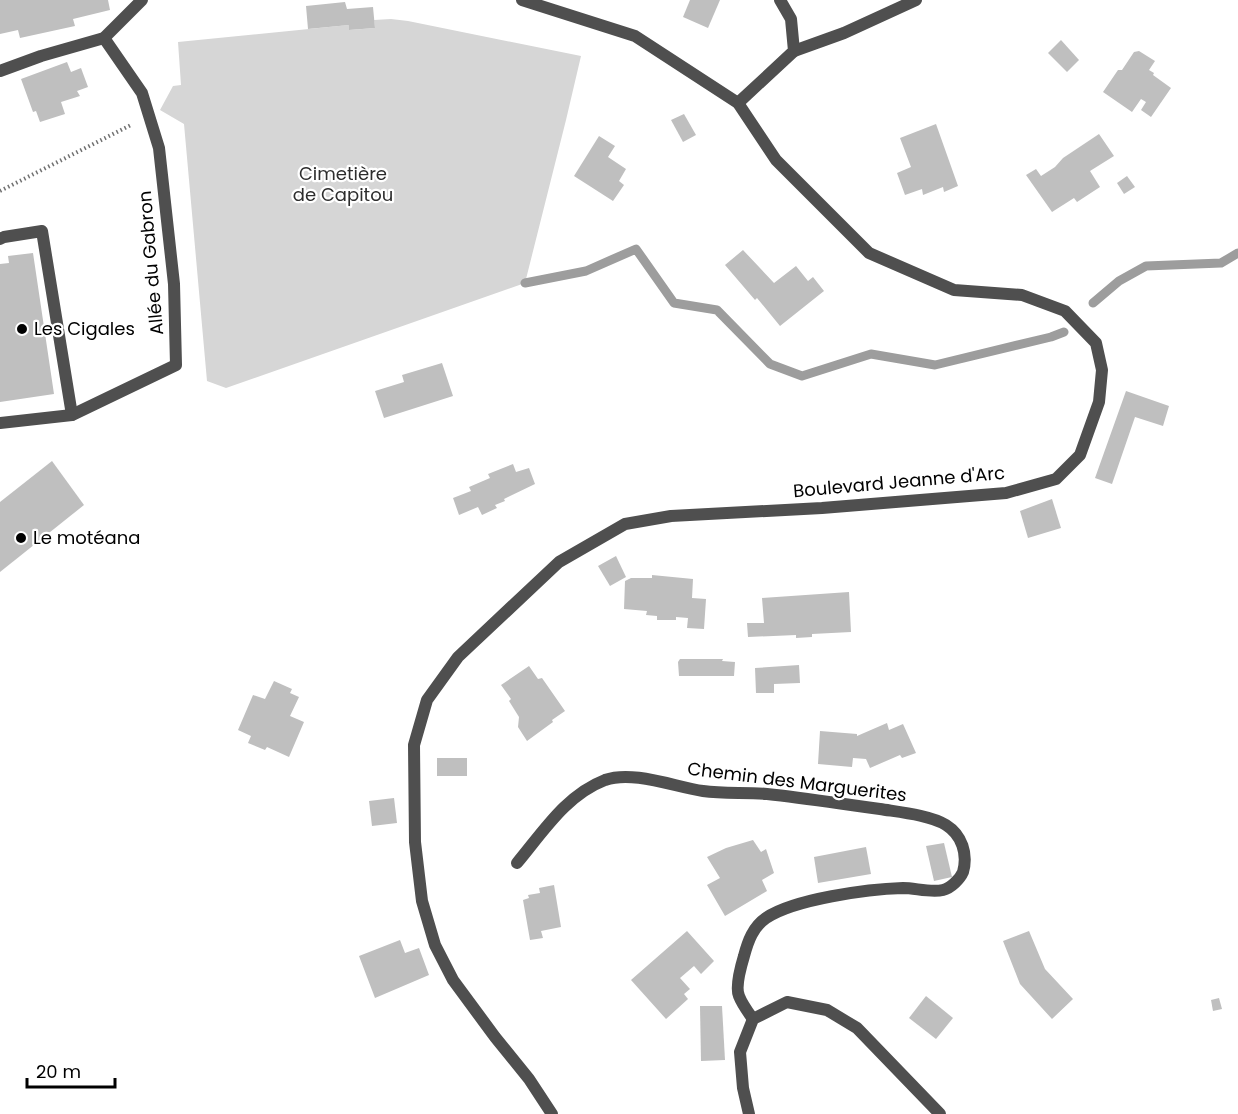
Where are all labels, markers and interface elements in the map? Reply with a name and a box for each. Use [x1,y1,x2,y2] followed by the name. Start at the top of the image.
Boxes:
[293,161,393,207] park label: Cimetière de Capitou
[132,190,169,336] street label: Allée du Gabron
[34,316,135,341] place label: Les Cigales
[15,322,29,336] marker: Les Cigales
[792,460,1006,503] street label: Boulevard Jeanne d'Arc
[33,525,140,550] place label: Le motéana
[14,531,28,545] marker: Le motéana
[686,756,908,807] street label: Chemin des Marguerites
[27,1051,116,1089] scale bar
[36,1059,81,1084] text: 20 m

